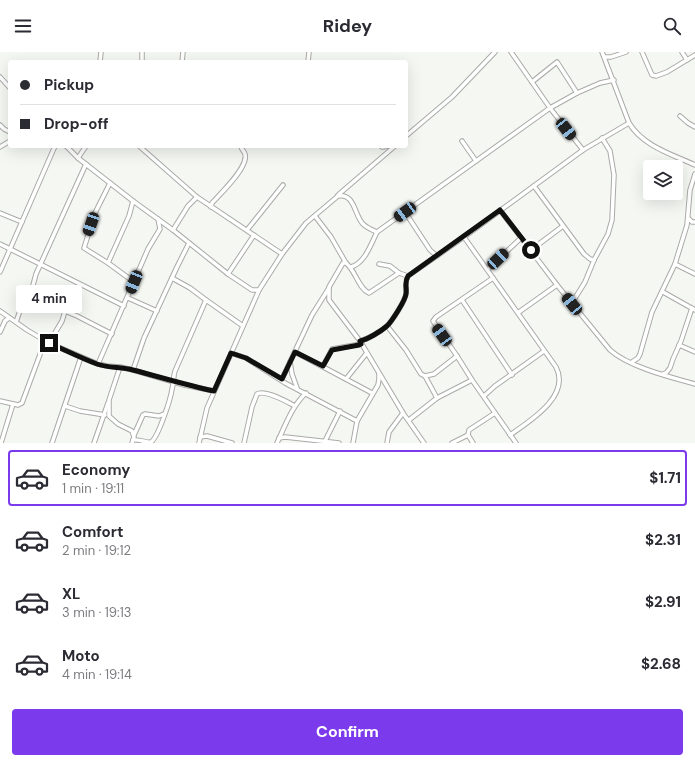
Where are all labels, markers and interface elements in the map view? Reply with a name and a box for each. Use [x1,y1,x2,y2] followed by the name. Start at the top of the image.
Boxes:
[323,14,372,38] text: Ridey
[12,15,34,37] icon: menu
[661,15,683,37] icon: search
[44,75,94,95] text: Pickup
[44,114,109,134] text: Drop-off
[554,116,578,142] car
[643,160,683,200] map controls
[643,160,683,200] button: layers
[392,200,418,224] car
[81,211,101,237] car
[522,241,540,259] route start
[485,246,511,272] car
[124,269,144,295] car
[16,285,82,313] callout: 4 min
[31,290,67,307] text: 4 min
[560,291,584,317] car
[430,322,454,348] car
[40,334,58,352] route end
[14,460,50,496] icon: car
[62,460,130,480] text: Economy
[649,468,681,488] text: $1.71
[62,480,124,497] text: 1 min · 19:11
[14,522,50,558] icon: car
[62,522,123,542] text: Comfort
[645,530,681,550] text: $2.31
[62,542,131,559] text: 2 min · 19:12
[14,584,50,620] icon: car
[62,584,80,604] text: XL
[645,592,681,612] text: $2.91
[62,604,131,621] text: 3 min · 19:13
[14,646,50,682] icon: car
[62,646,100,666] text: Moto
[641,654,681,674] text: $2.68
[62,666,132,683] text: 4 min · 19:14
[12,709,683,755] button: Confirm

